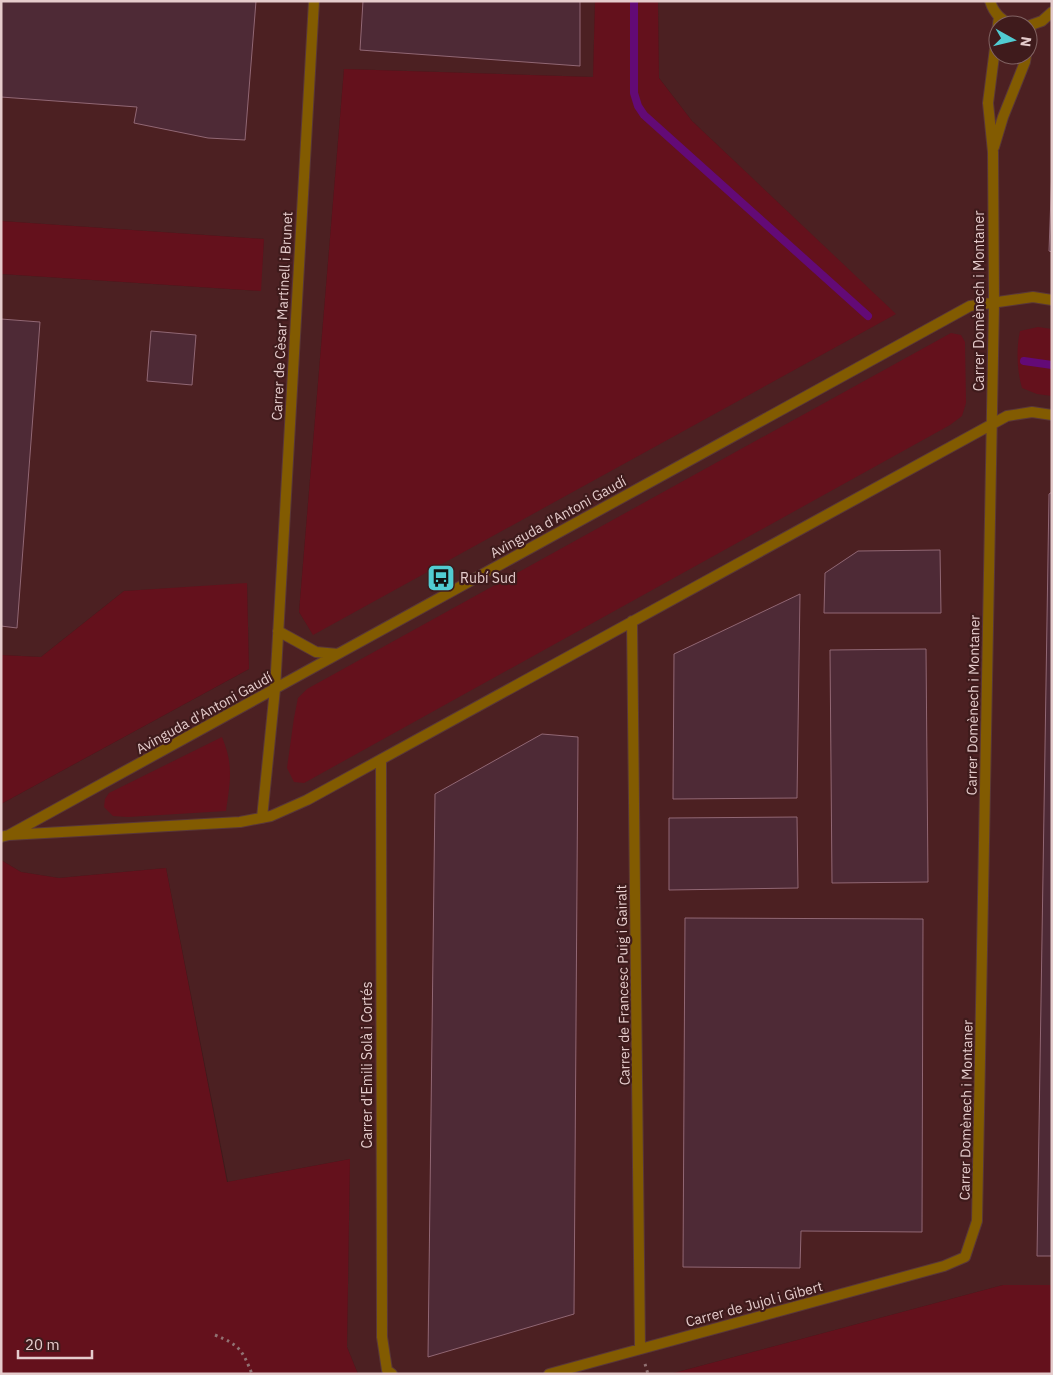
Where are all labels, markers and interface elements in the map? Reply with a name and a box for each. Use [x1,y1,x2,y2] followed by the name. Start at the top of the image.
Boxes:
[988,15,1038,65] north arrow
[1016,36,1035,48] text: N
[268,211,296,421] street label: Carrer de Cèsar Martinell i Brunet
[970,211,988,391] street label: Carrer Domènech i Montaner
[487,472,630,562] street label: Avinguda d'Antoni Gaudí
[426,563,456,593] bus stop icon: Rubí Sud
[460,569,516,587] place label: Rubí Sud
[962,614,984,796] street label: Carrer Domènech i Montaner
[133,668,276,758] street label: Avinguda d'Antoni Gaudí
[612,884,634,1086] street label: Carrer de Francesc Puig i Gairalt
[358,981,376,1148] street label: Carrer d'Emili Solà i Cortés
[955,1019,977,1201] street label: Carrer Domènech i Montaner
[684,1277,825,1331] street label: Carrer de Jujol i Gibert
[18,1328,91,1360] scale bar
[25,1335,60,1354] text: 20 m

